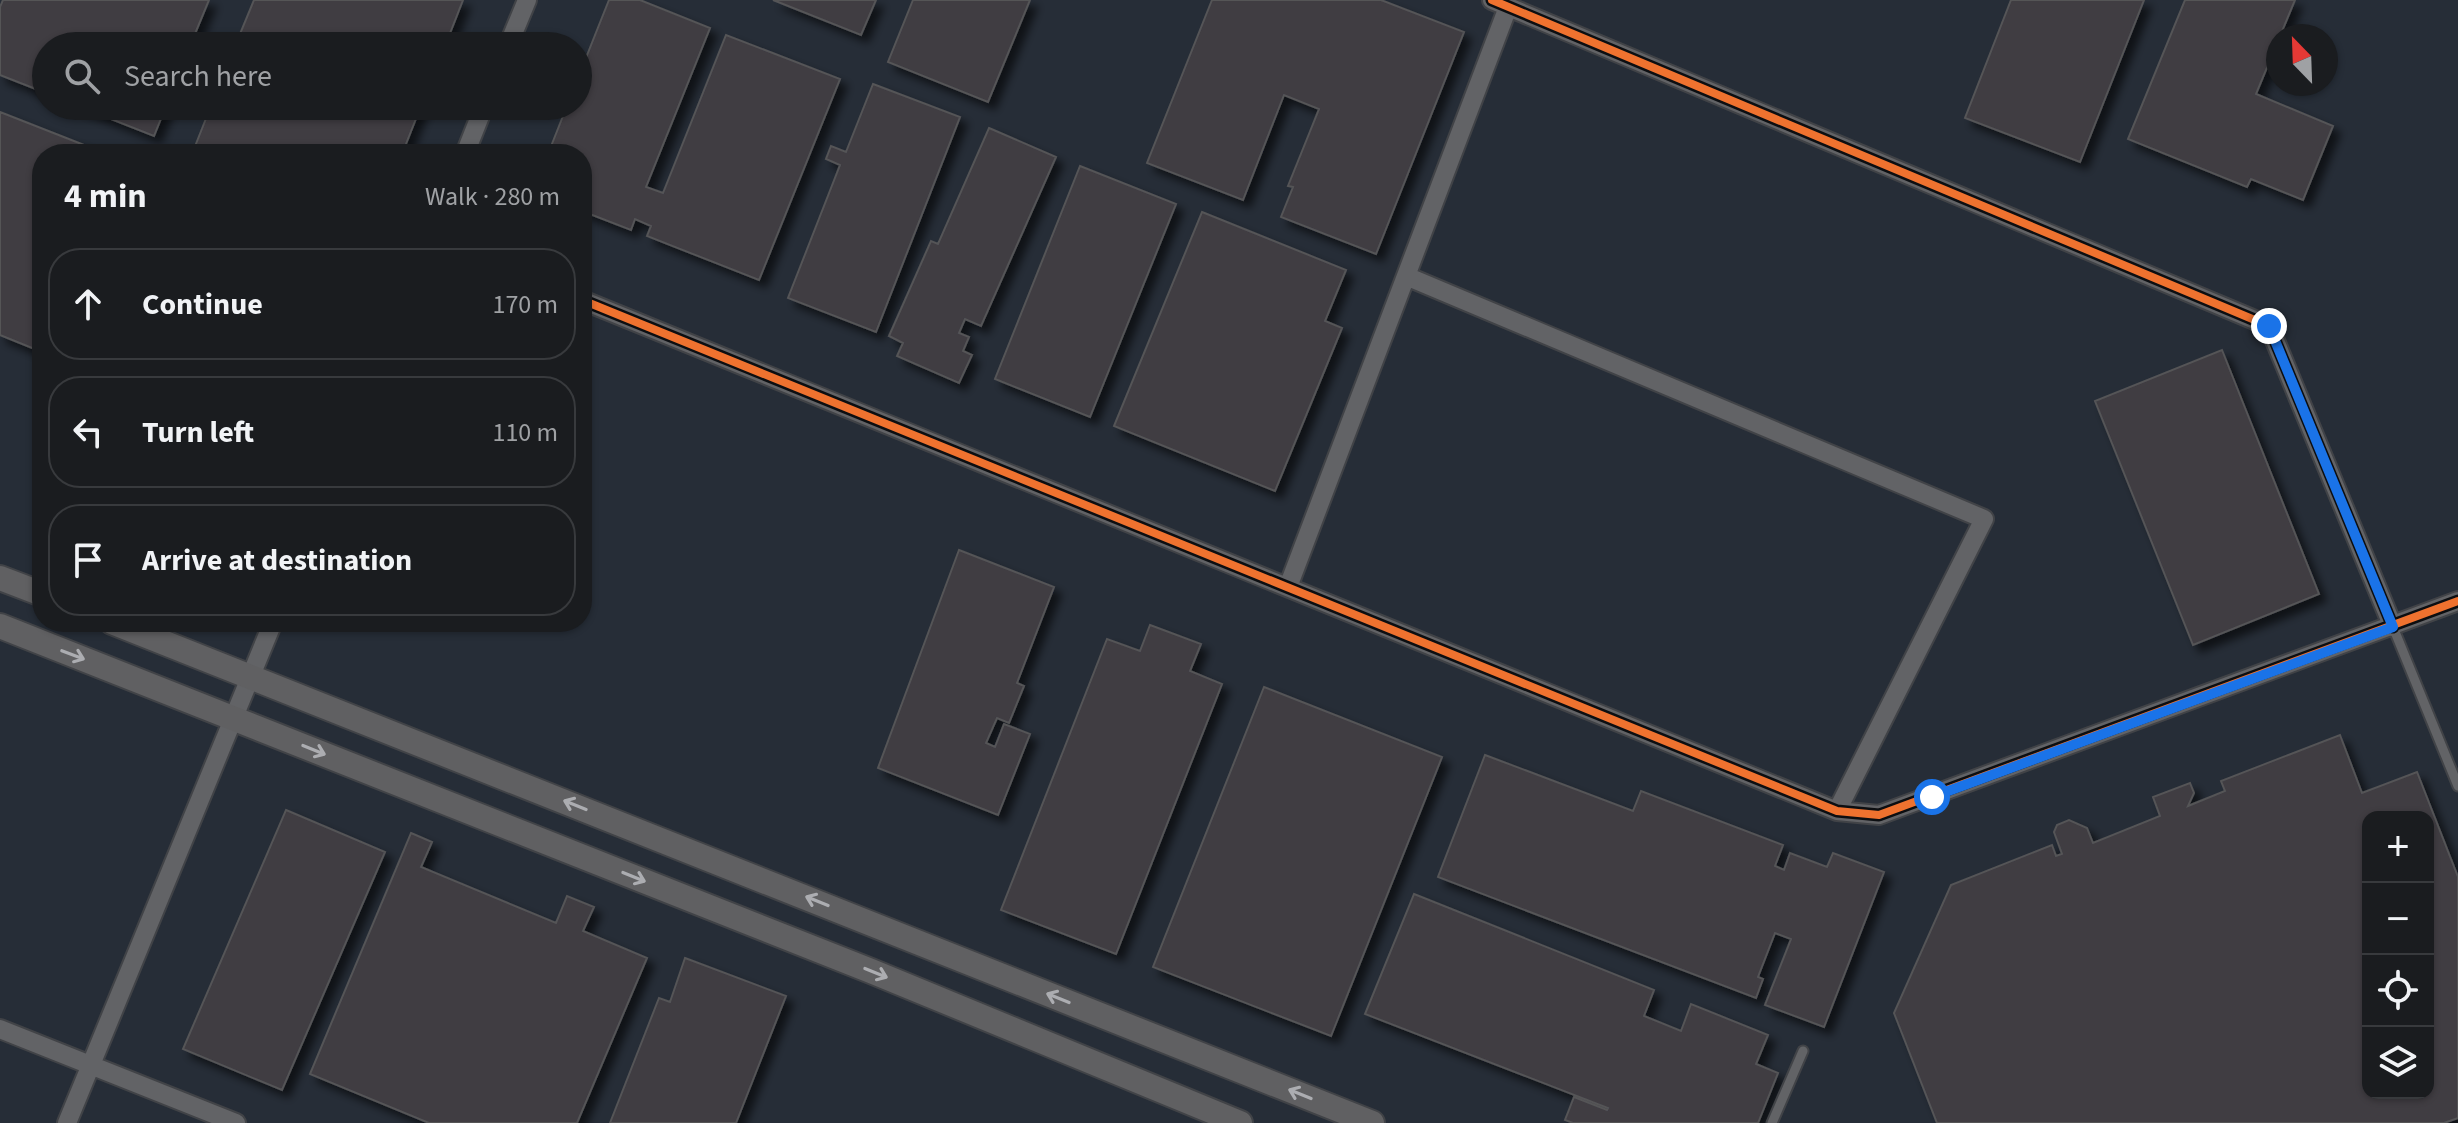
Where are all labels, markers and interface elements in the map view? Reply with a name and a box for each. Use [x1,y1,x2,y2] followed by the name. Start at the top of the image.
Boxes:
[2266,24,2338,96] north arrow
[32,32,592,120] search box
[60,54,104,98] icon: search
[124,55,272,98] text: Search here
[64,172,147,221] text: 4 min
[425,178,560,215] text: Walk · 280 m
[66,282,110,326] icon: ahead
[142,283,263,326] text: Continue
[492,286,558,323] text: 170 m
[2251,308,2287,344] route end
[66,410,110,454] icon: left
[142,411,254,454] text: Turn left
[492,414,558,451] text: 110 m
[66,538,110,582] icon: arrive
[142,539,412,582] text: Arrive at destination
[60,649,85,663] one-way arrow
[301,744,326,759] one-way arrow
[1914,779,1950,815] route start
[563,797,588,811] one-way arrow
[2362,811,2434,1099] map controls
[2362,811,2434,883] button: +
[621,871,646,886] one-way arrow
[2362,883,2434,955] button: −
[805,893,830,907] one-way arrow
[2362,955,2434,1027] button: locate
[863,967,888,982] one-way arrow
[1046,989,1071,1004] one-way arrow
[2362,1027,2434,1099] button: layers
[1288,1086,1313,1100] one-way arrow

